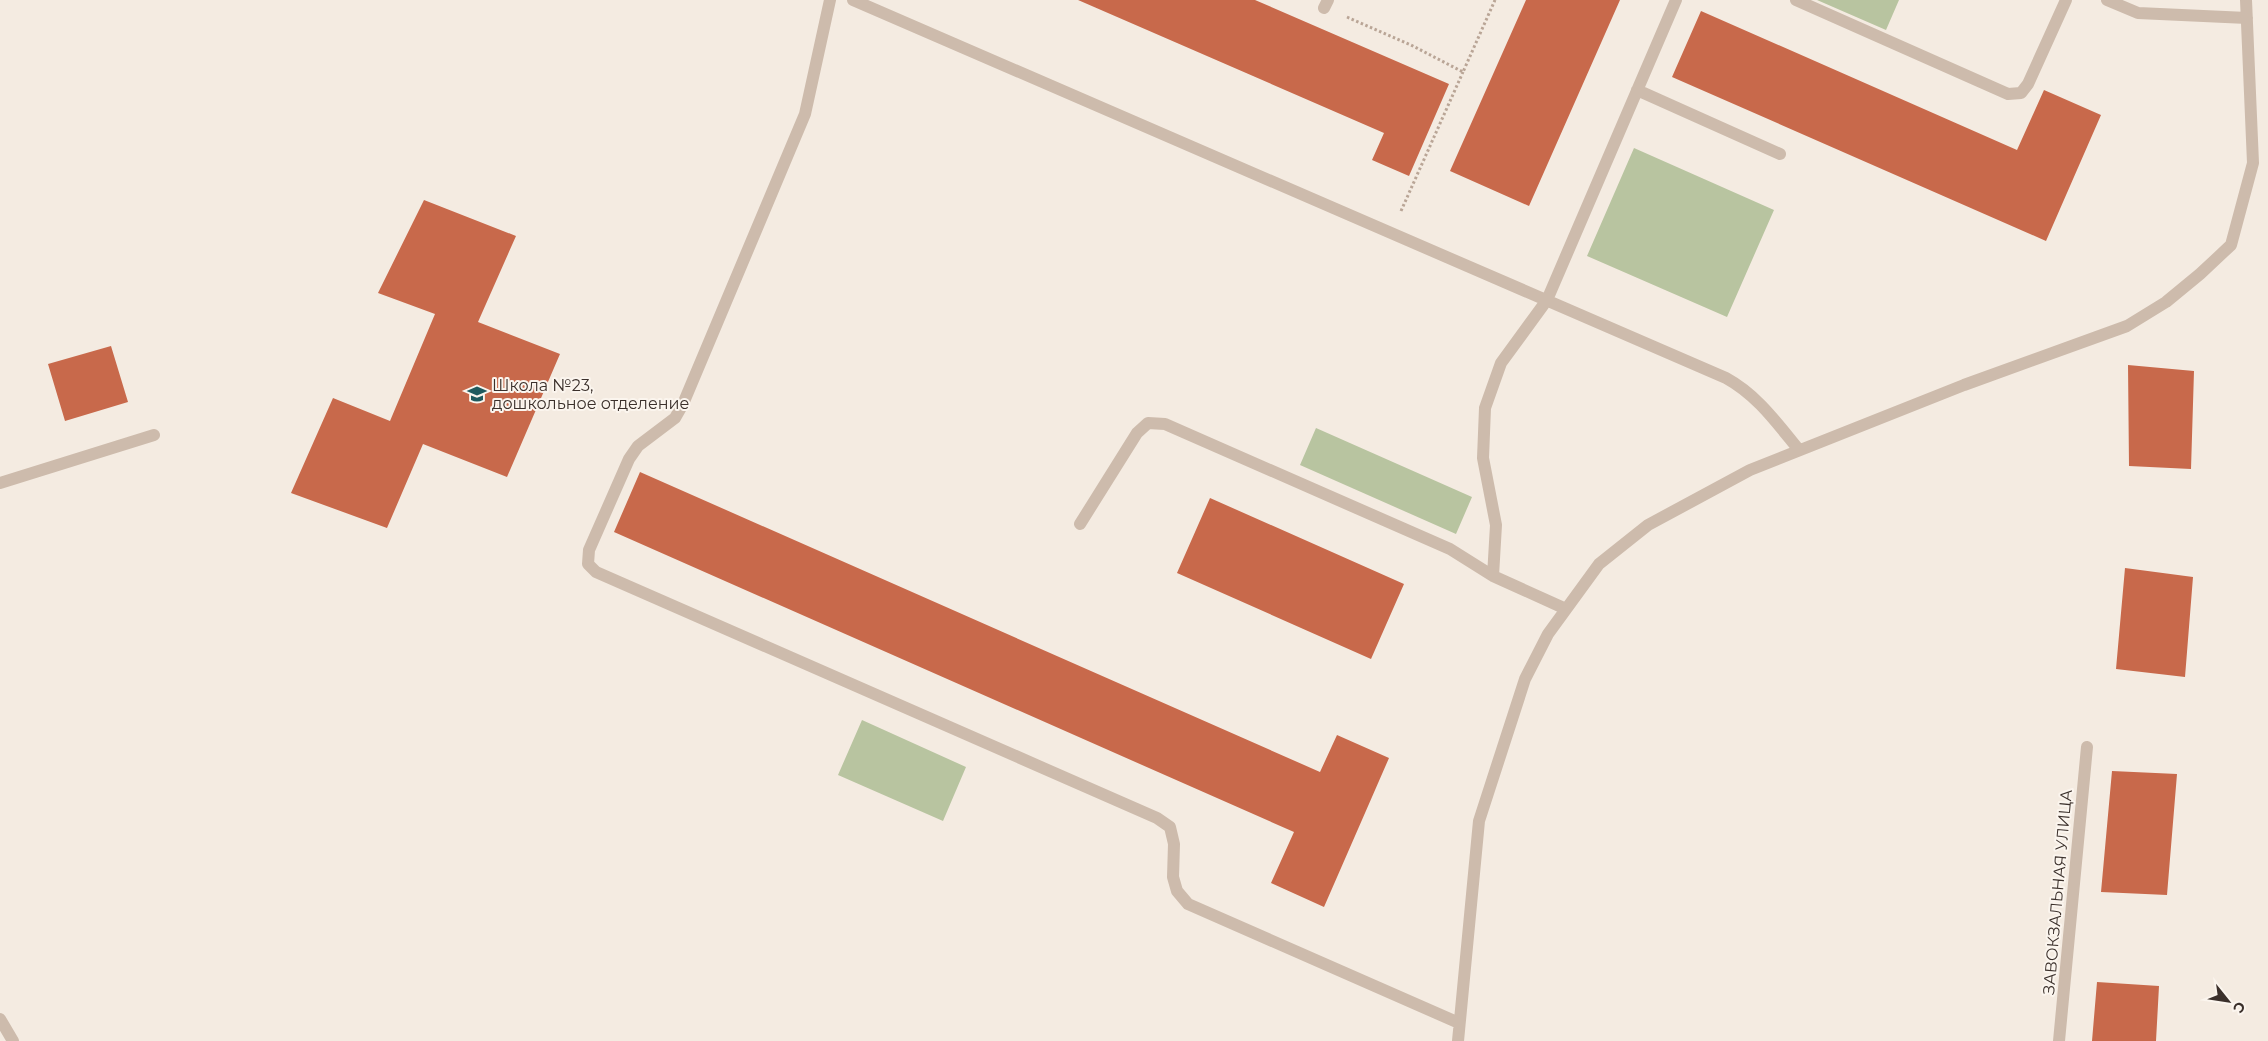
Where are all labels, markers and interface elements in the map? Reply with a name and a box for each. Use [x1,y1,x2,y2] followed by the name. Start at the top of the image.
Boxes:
[492,376,690,413] place label: Школа №23, дошкольное отделение
[466,383,488,405] school or university icon: Школа №23, дошкольное отделение
[2039,788,2076,996] street label: ЗАВОКЗАЛЬНАЯ УЛИЦА
[2203,976,2253,1026] north arrow
[2229,999,2250,1016] text: С

